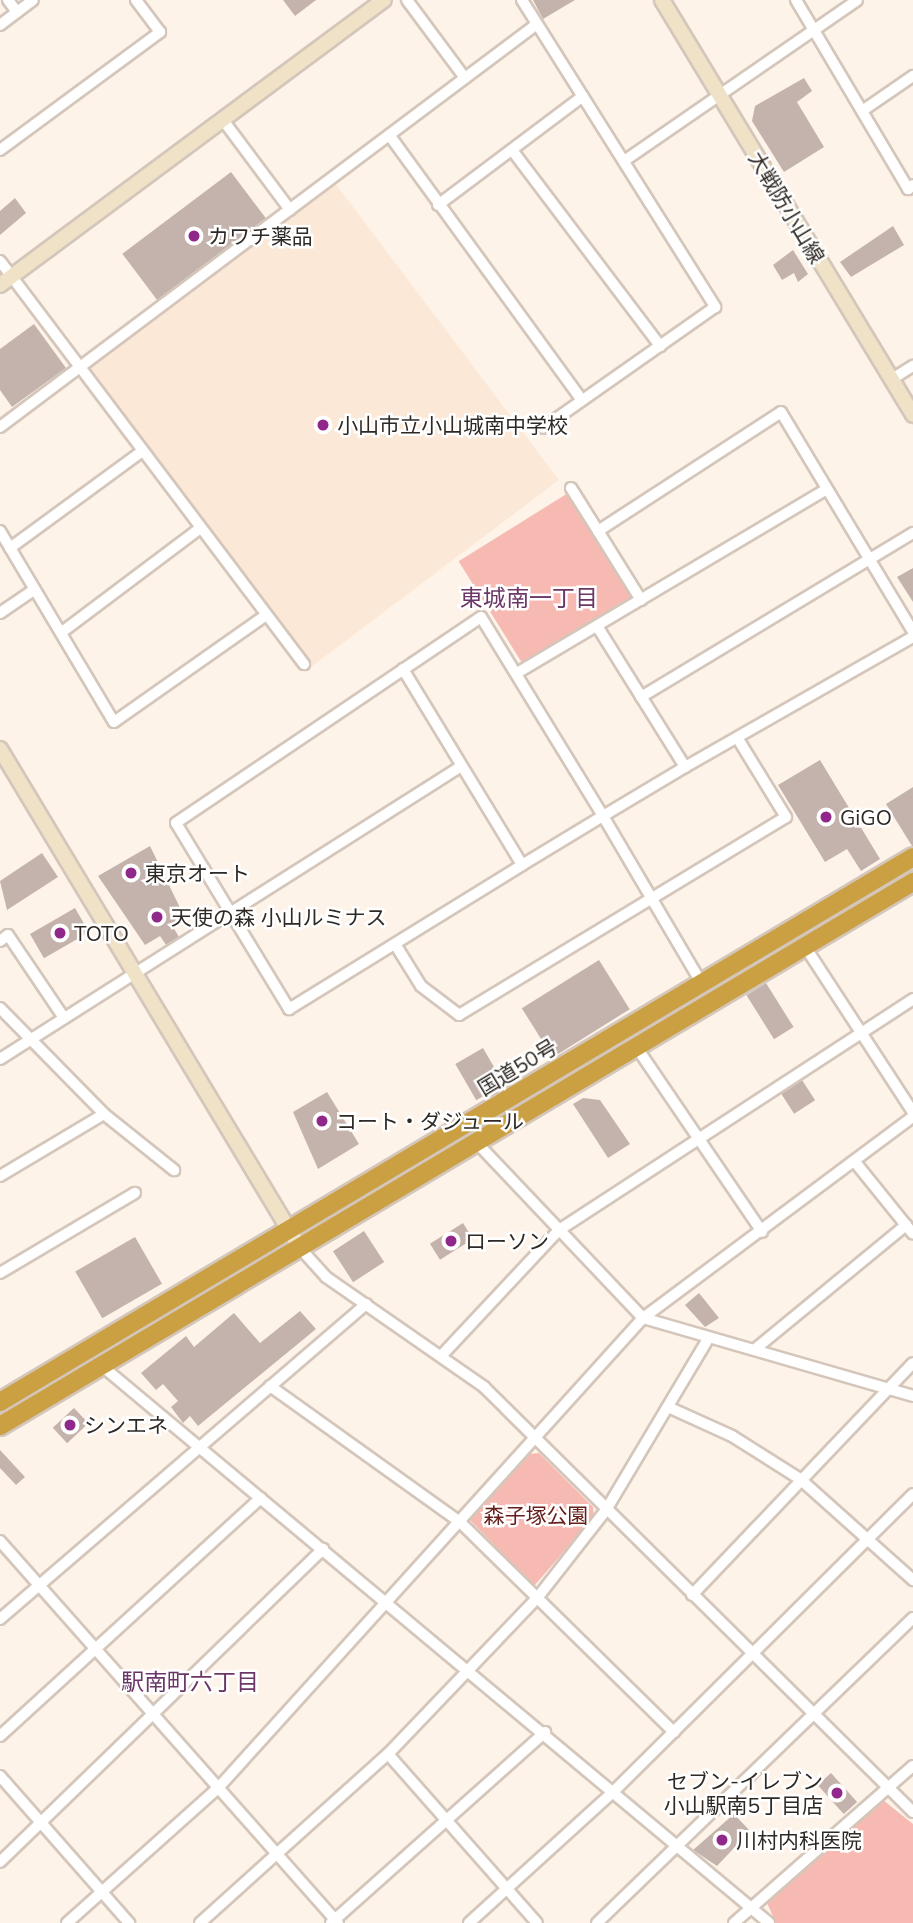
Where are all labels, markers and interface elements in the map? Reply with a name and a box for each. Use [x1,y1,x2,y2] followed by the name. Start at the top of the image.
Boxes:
[744,147,830,267] street label: 大戦防小山線
[208,223,313,249] place label: カワチ薬品
[186,228,202,244] marker: カワチ薬品
[337,412,568,438] place label: 小山市立小山城南中学校
[315,417,331,433] marker: 小山市立小山城南中学校
[460,584,598,612] district label: 東城南一丁目
[840,804,892,830] place label: GiGO
[818,809,834,825] marker: GiGO
[145,860,250,886] place label: 東京オート
[123,865,139,881] marker: 東京オート
[171,904,386,930] place label: 天使の森 小山ルミナス
[149,909,165,925] marker: 天使の森 小山ルミナス
[74,920,129,946] place label: TOTO
[52,925,68,941] marker: TOTO
[473,1033,561,1101] street label: 国道50号
[336,1108,525,1134] place label: コート・ダジュール
[314,1113,330,1129] marker: コート・ダジュール
[465,1228,549,1254] place label: ローソン
[443,1233,459,1249] marker: ローソン
[84,1412,168,1438] place label: シンエネ
[62,1417,78,1433] marker: シンエネ
[484,1502,588,1528] park label: 森子塚公園
[121,1668,259,1696] district label: 駅南町六丁目
[663,1768,823,1818] place label: セブン-イレブン 小山駅南5丁目店
[829,1785,845,1801] marker: セブン-イレブン 小山駅南5丁目店
[736,1827,862,1853] place label: 川村内科医院
[714,1832,730,1848] marker: 川村内科医院

